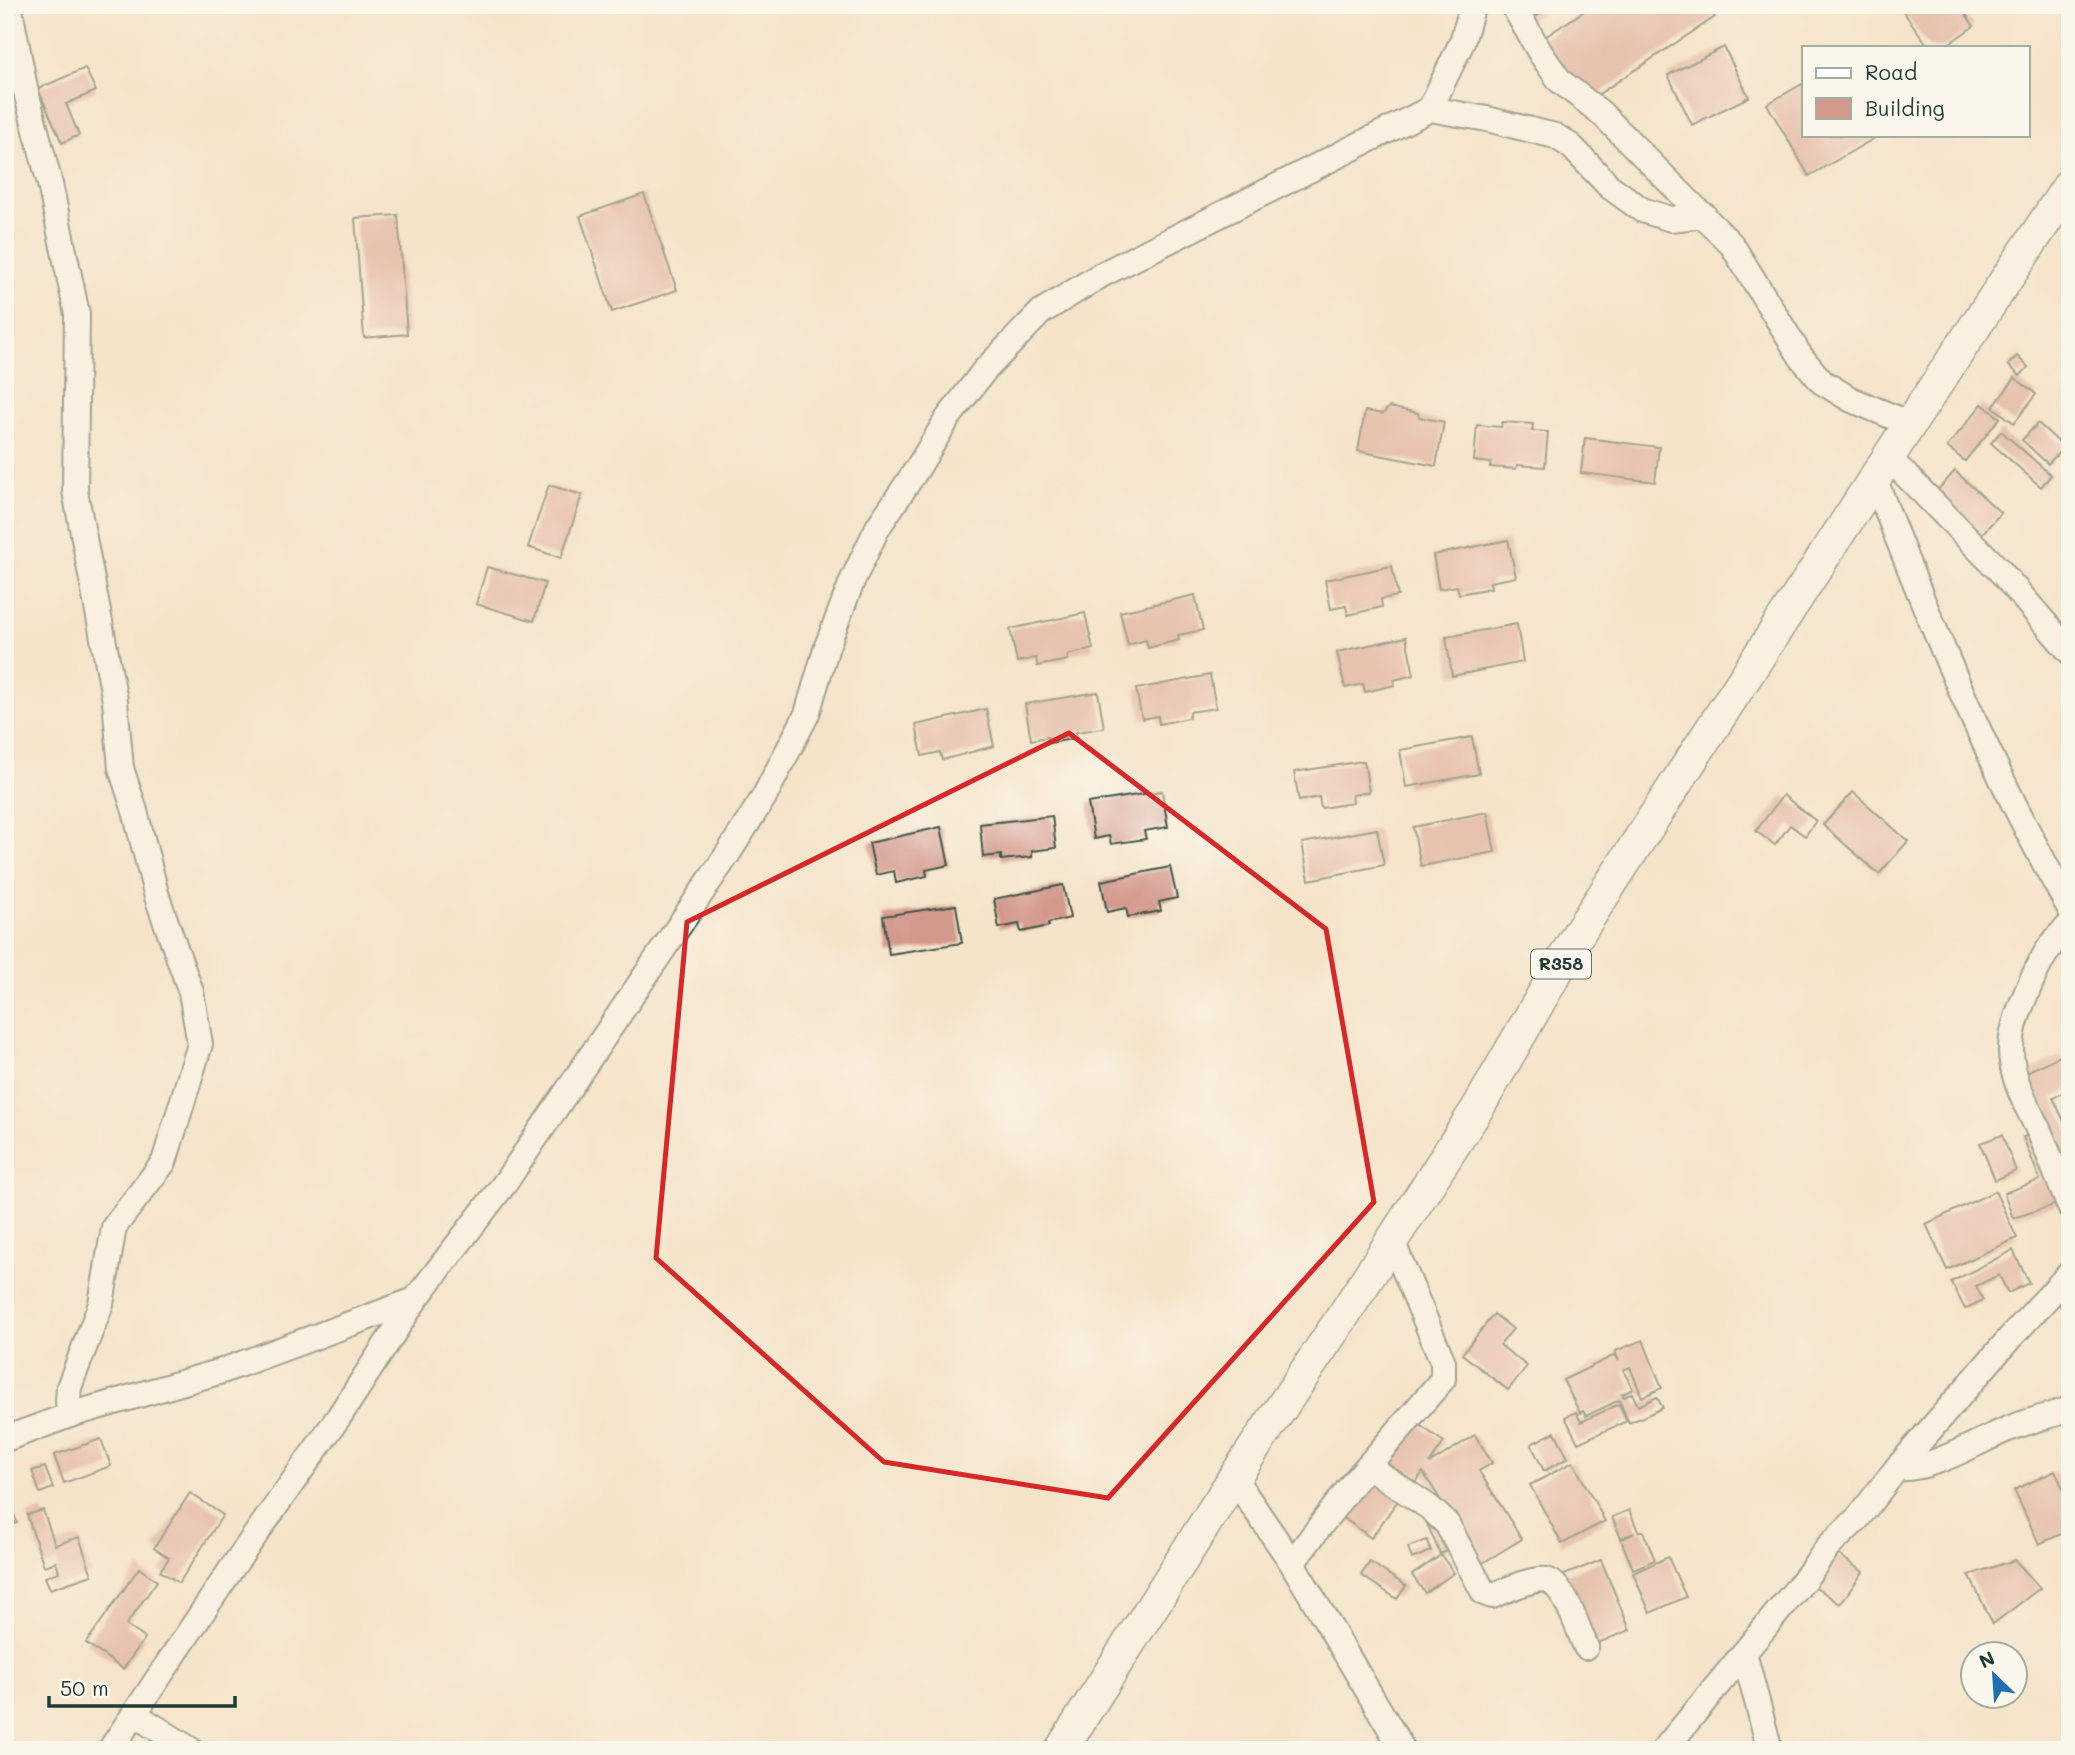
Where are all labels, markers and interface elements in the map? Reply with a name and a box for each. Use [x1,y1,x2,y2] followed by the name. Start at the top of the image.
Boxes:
[1802,46,2030,136] legend
[1865,58,1917,85] text: Road
[1865,94,1945,121] text: Building
[1531,950,1591,979] road number: R358
[1960,1640,2030,1710] north arrow
[1975,1645,1998,1674] text: N
[49,1664,234,1708] scale bar
[60,1674,109,1701] text: 50 m

